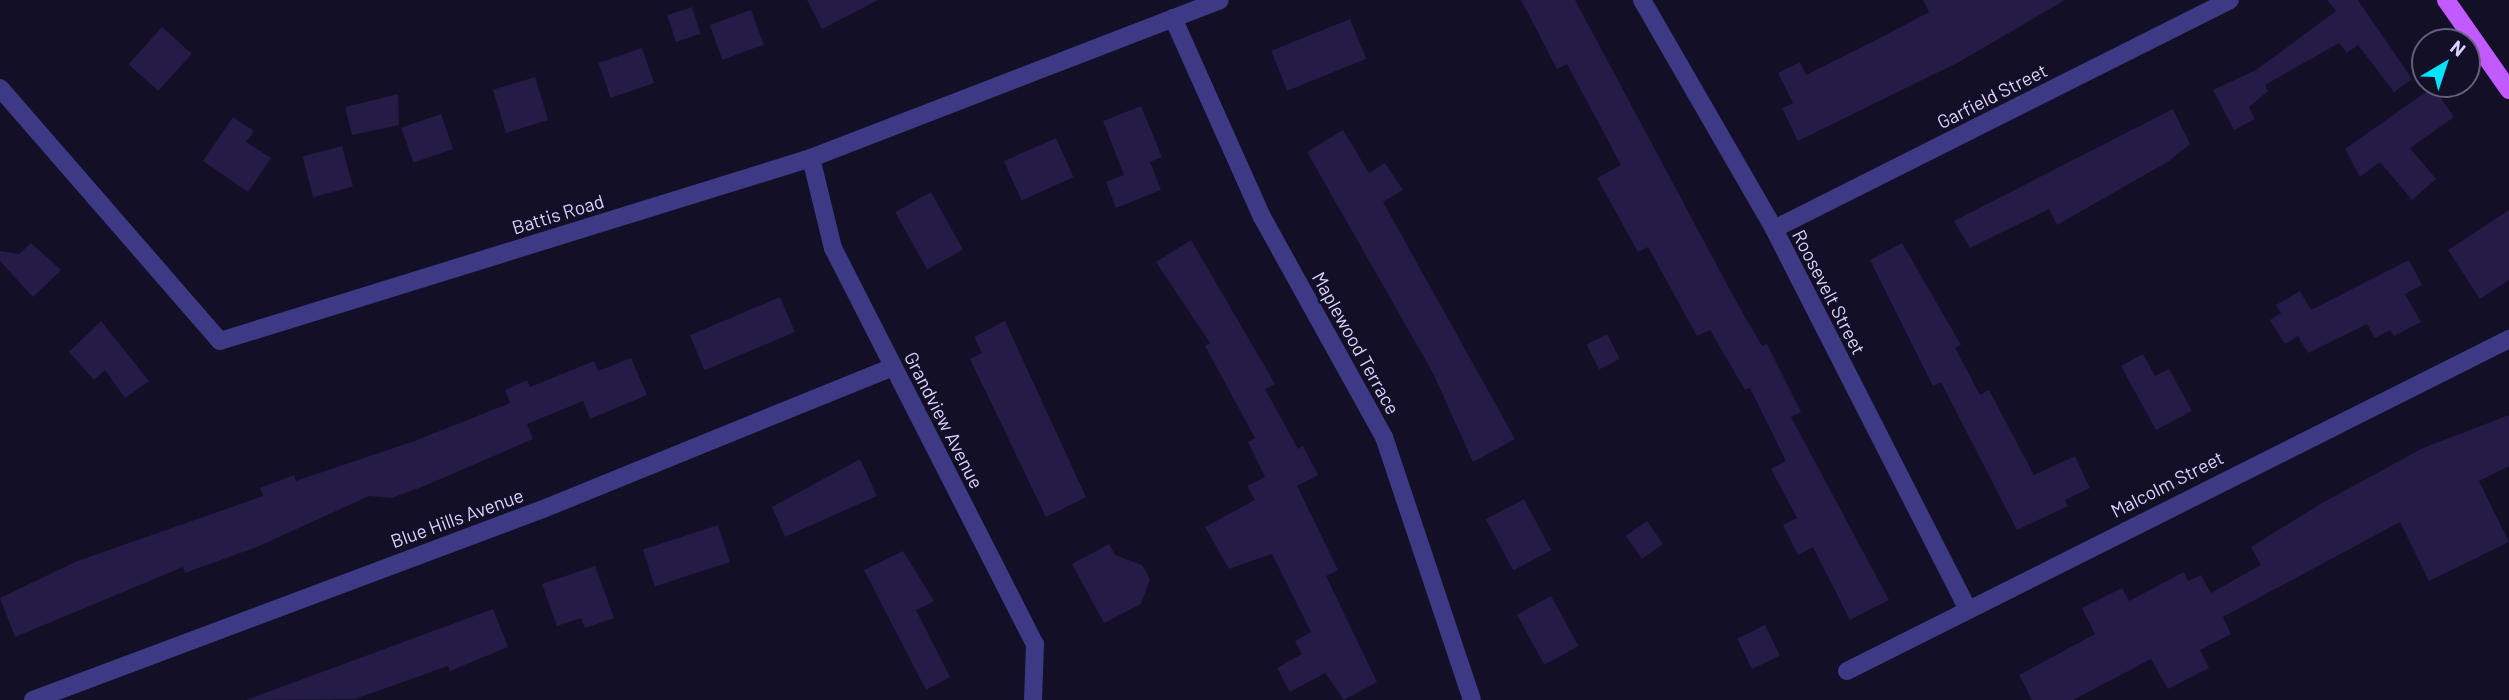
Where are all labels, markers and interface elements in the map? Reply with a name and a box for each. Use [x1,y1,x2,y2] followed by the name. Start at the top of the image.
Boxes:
[2411,28,2481,98] north arrow
[2446,35,2470,61] text: N
[1933,59,2051,133] street label: Garfield Street
[509,189,607,239] street label: Battis Road
[1788,226,1870,358] street label: Roosevelt Street
[1307,268,1405,418] street label: Maplewood Terrace
[900,348,988,492] street label: Grandview Avenue
[2107,446,2227,522] street label: Malcolm Street
[387,483,527,553] street label: Blue Hills Avenue

